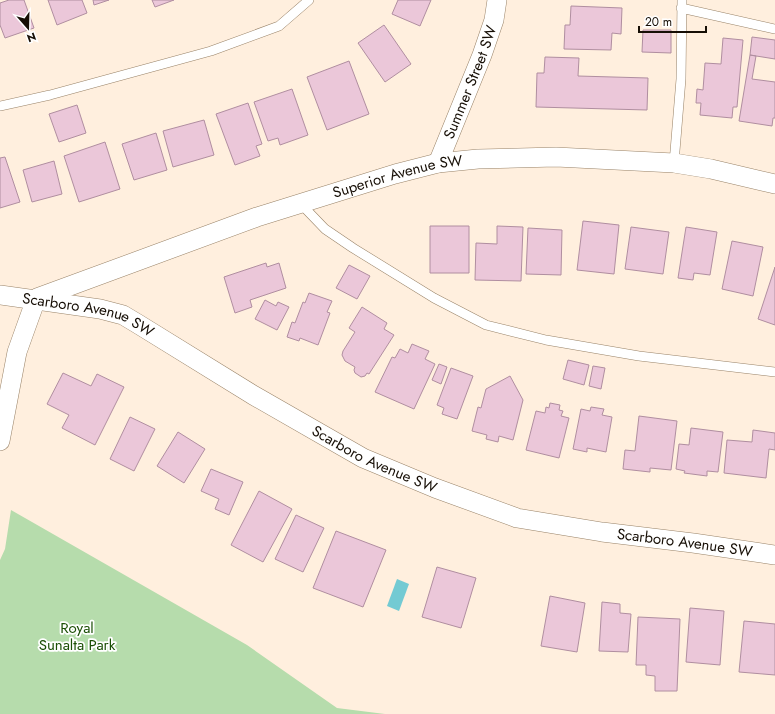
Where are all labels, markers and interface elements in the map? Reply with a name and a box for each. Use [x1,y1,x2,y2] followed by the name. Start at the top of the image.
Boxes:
[8,8,48,48] north arrow
[639,8,706,34] scale bar
[645,13,672,31] text: 20 m
[438,22,502,142] street label: Summer Street SW
[25,28,38,46] text: N
[330,150,464,204] street label: Superior Avenue SW
[21,287,158,342] street label: Scarboro Avenue SW
[308,420,440,499] street label: Scarboro Avenue SW
[616,523,754,563] street label: Scarboro Avenue SW
[39,617,116,656] park label: Royal Sunalta Park

